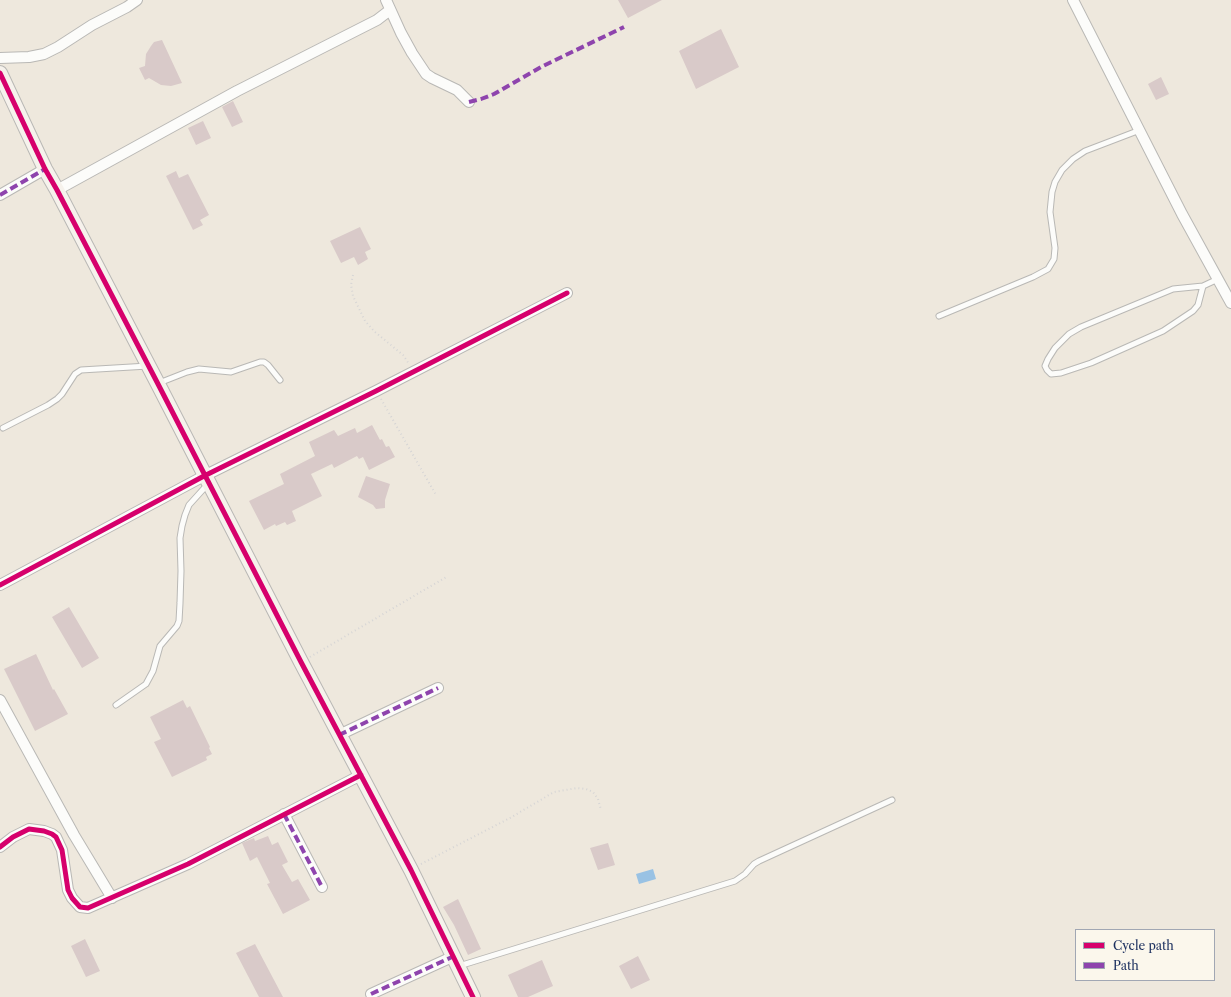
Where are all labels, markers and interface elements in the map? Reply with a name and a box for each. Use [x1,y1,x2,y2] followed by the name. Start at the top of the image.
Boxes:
[1075,929,1215,981] legend
[1113,938,1174,953] text: Cycle path
[1113,958,1139,973] text: Path

